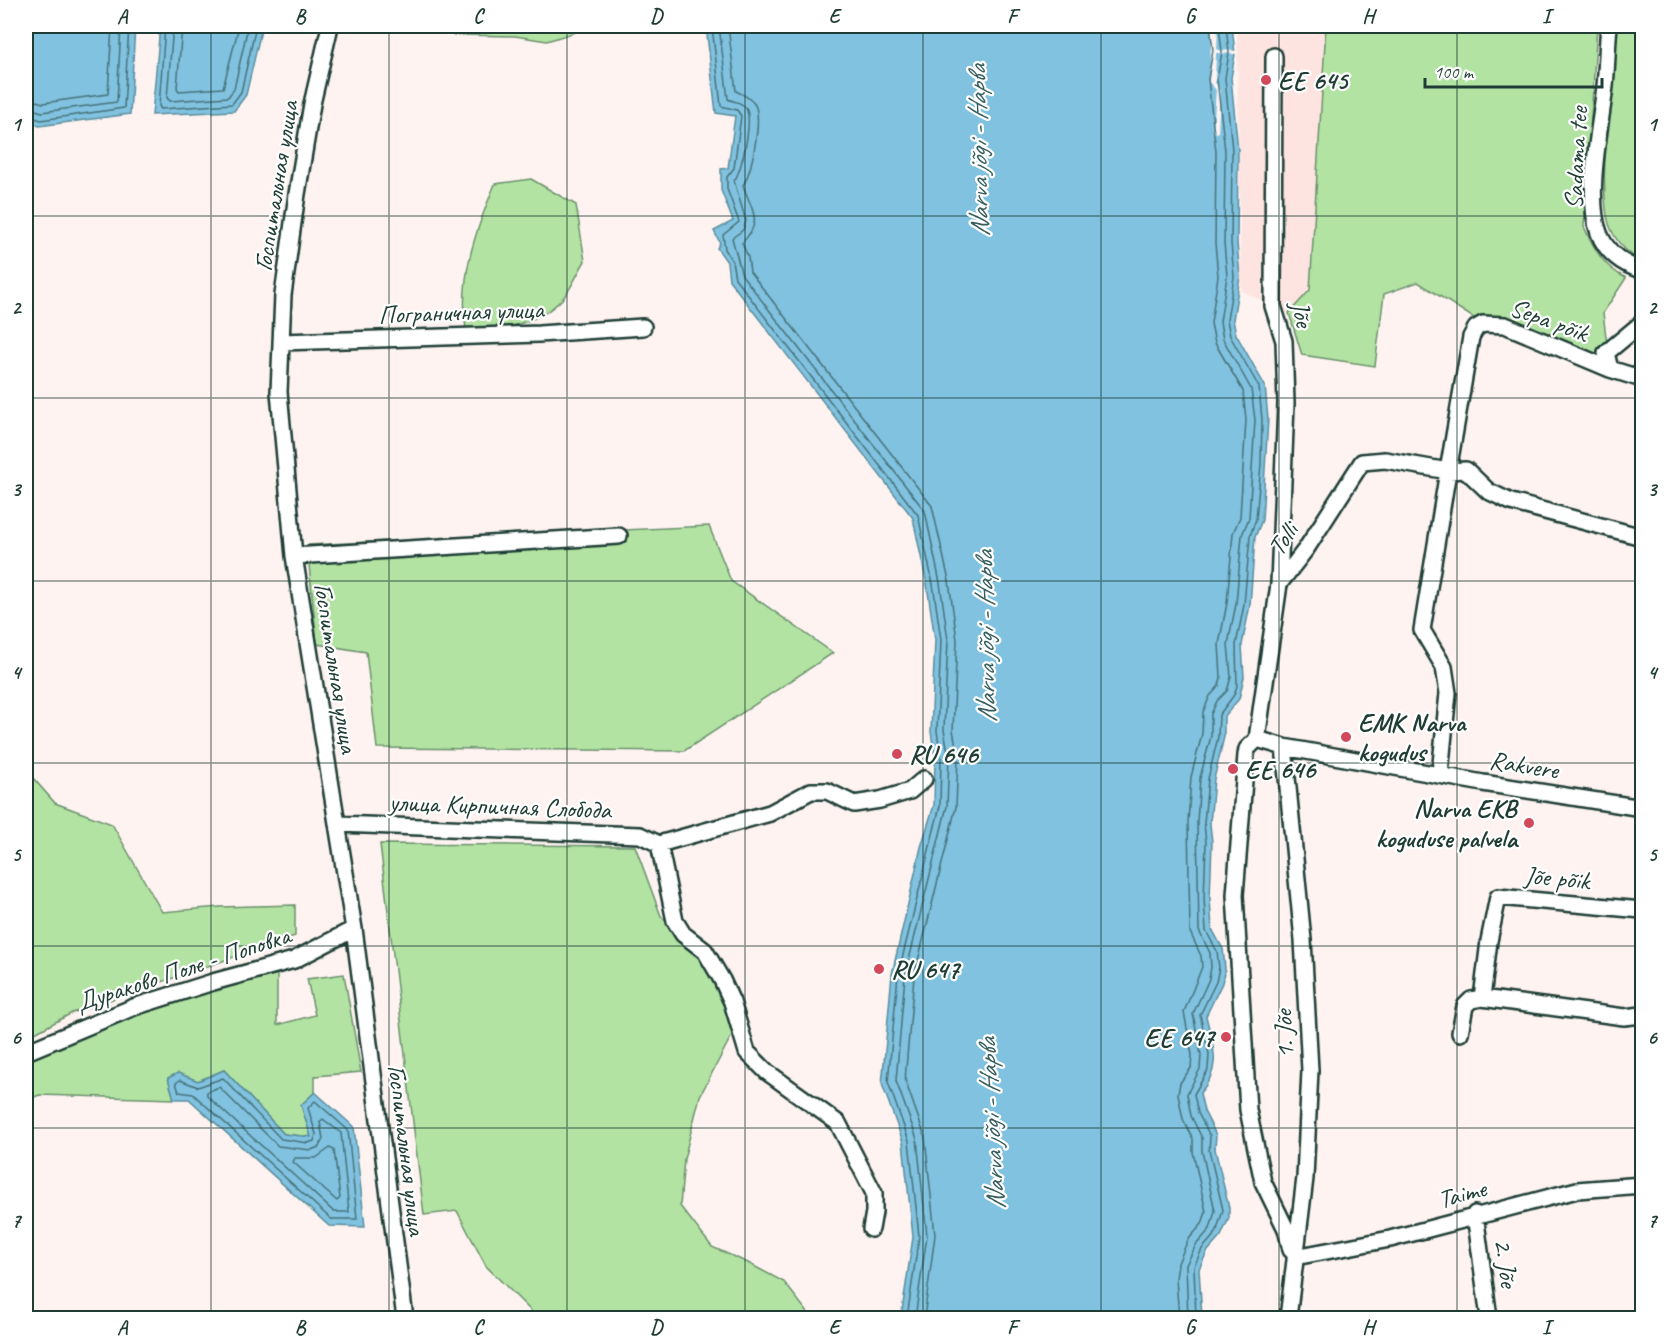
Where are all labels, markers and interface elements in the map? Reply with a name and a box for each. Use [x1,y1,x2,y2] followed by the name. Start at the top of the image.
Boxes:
[117,4,129,29] text: A
[295,4,307,29] text: B
[473,4,485,29] text: C
[650,4,664,29] text: D
[829,4,843,29] text: E
[1007,4,1021,29] text: F
[1185,4,1198,29] text: G
[1362,4,1377,29] text: H
[1542,4,1555,29] text: I
[1425,51,1602,89] scale bar
[1434,61,1475,83] text: 100 m
[959,63,996,237] water label: Narva jõgi - Нарва
[1278,64,1350,97] place label: EE 645
[1259,73,1273,87] marker: EE 645
[246,97,306,273] street label: Госпитальная улица
[1557,104,1595,210] street label: Sadama tee
[12,112,23,137] text: 1
[1648,112,1659,137] text: 1
[1506,291,1595,350] street label: Sepa põik
[378,293,546,331] street label: Пограничная улица
[12,295,23,320] text: 2
[1648,295,1659,320] text: 2
[1283,296,1322,333] street label: Jõe
[12,477,23,502] text: 3
[1648,477,1659,502] text: 3
[1260,514,1308,562] street label: Tolli
[966,549,1003,723] water label: Narva jõgi - Нарва
[306,581,366,757] street label: Госпитальная улица
[12,660,24,685] text: 4
[1648,660,1660,685] text: 4
[1358,706,1468,769] place label: EMK Narva kogudus
[1339,730,1353,744] marker: EMK Narva kogudus
[909,738,979,771] place label: RU 646
[1487,743,1562,787] street label: Rakvere
[890,747,904,761] marker: RU 646
[1245,753,1317,786] place label: EE 646
[1226,762,1240,776] marker: EE 646
[387,786,613,826] street label: улица Кирпичная Слобода
[1376,792,1519,855] place label: Narva EKB koguduse palvela
[1522,816,1536,830] marker: Narva EKB koguduse palvela
[12,842,23,867] text: 5
[1648,842,1659,867] text: 5
[1521,859,1593,897] street label: Jõe põik
[72,918,297,1019] street label: Дураково Поле - Поповка
[891,953,961,986] place label: RU 647
[872,962,886,976] marker: RU 647
[1266,1006,1302,1059] street label: 1. Jõe
[1144,1021,1216,1054] place label: EE 647
[11,1025,22,1050] text: 6
[1647,1025,1658,1050] text: 6
[1219,1030,1233,1044] marker: EE 647
[969,1035,1012,1211] water label: Narva jõgi - Нарва
[380,1063,434,1239] street label: Госпитальная улица
[1434,1171,1491,1216] street label: Taime
[12,1208,23,1233] text: 7
[1648,1208,1659,1233] text: 7
[1486,1237,1526,1292] street label: 2. Jõe
[117,1315,129,1340] text: A
[295,1315,307,1340] text: B
[473,1315,485,1340] text: C
[650,1315,664,1340] text: D
[829,1315,843,1340] text: E
[1007,1315,1021,1340] text: F
[1185,1315,1198,1340] text: G
[1362,1315,1377,1340] text: H
[1542,1315,1555,1340] text: I

